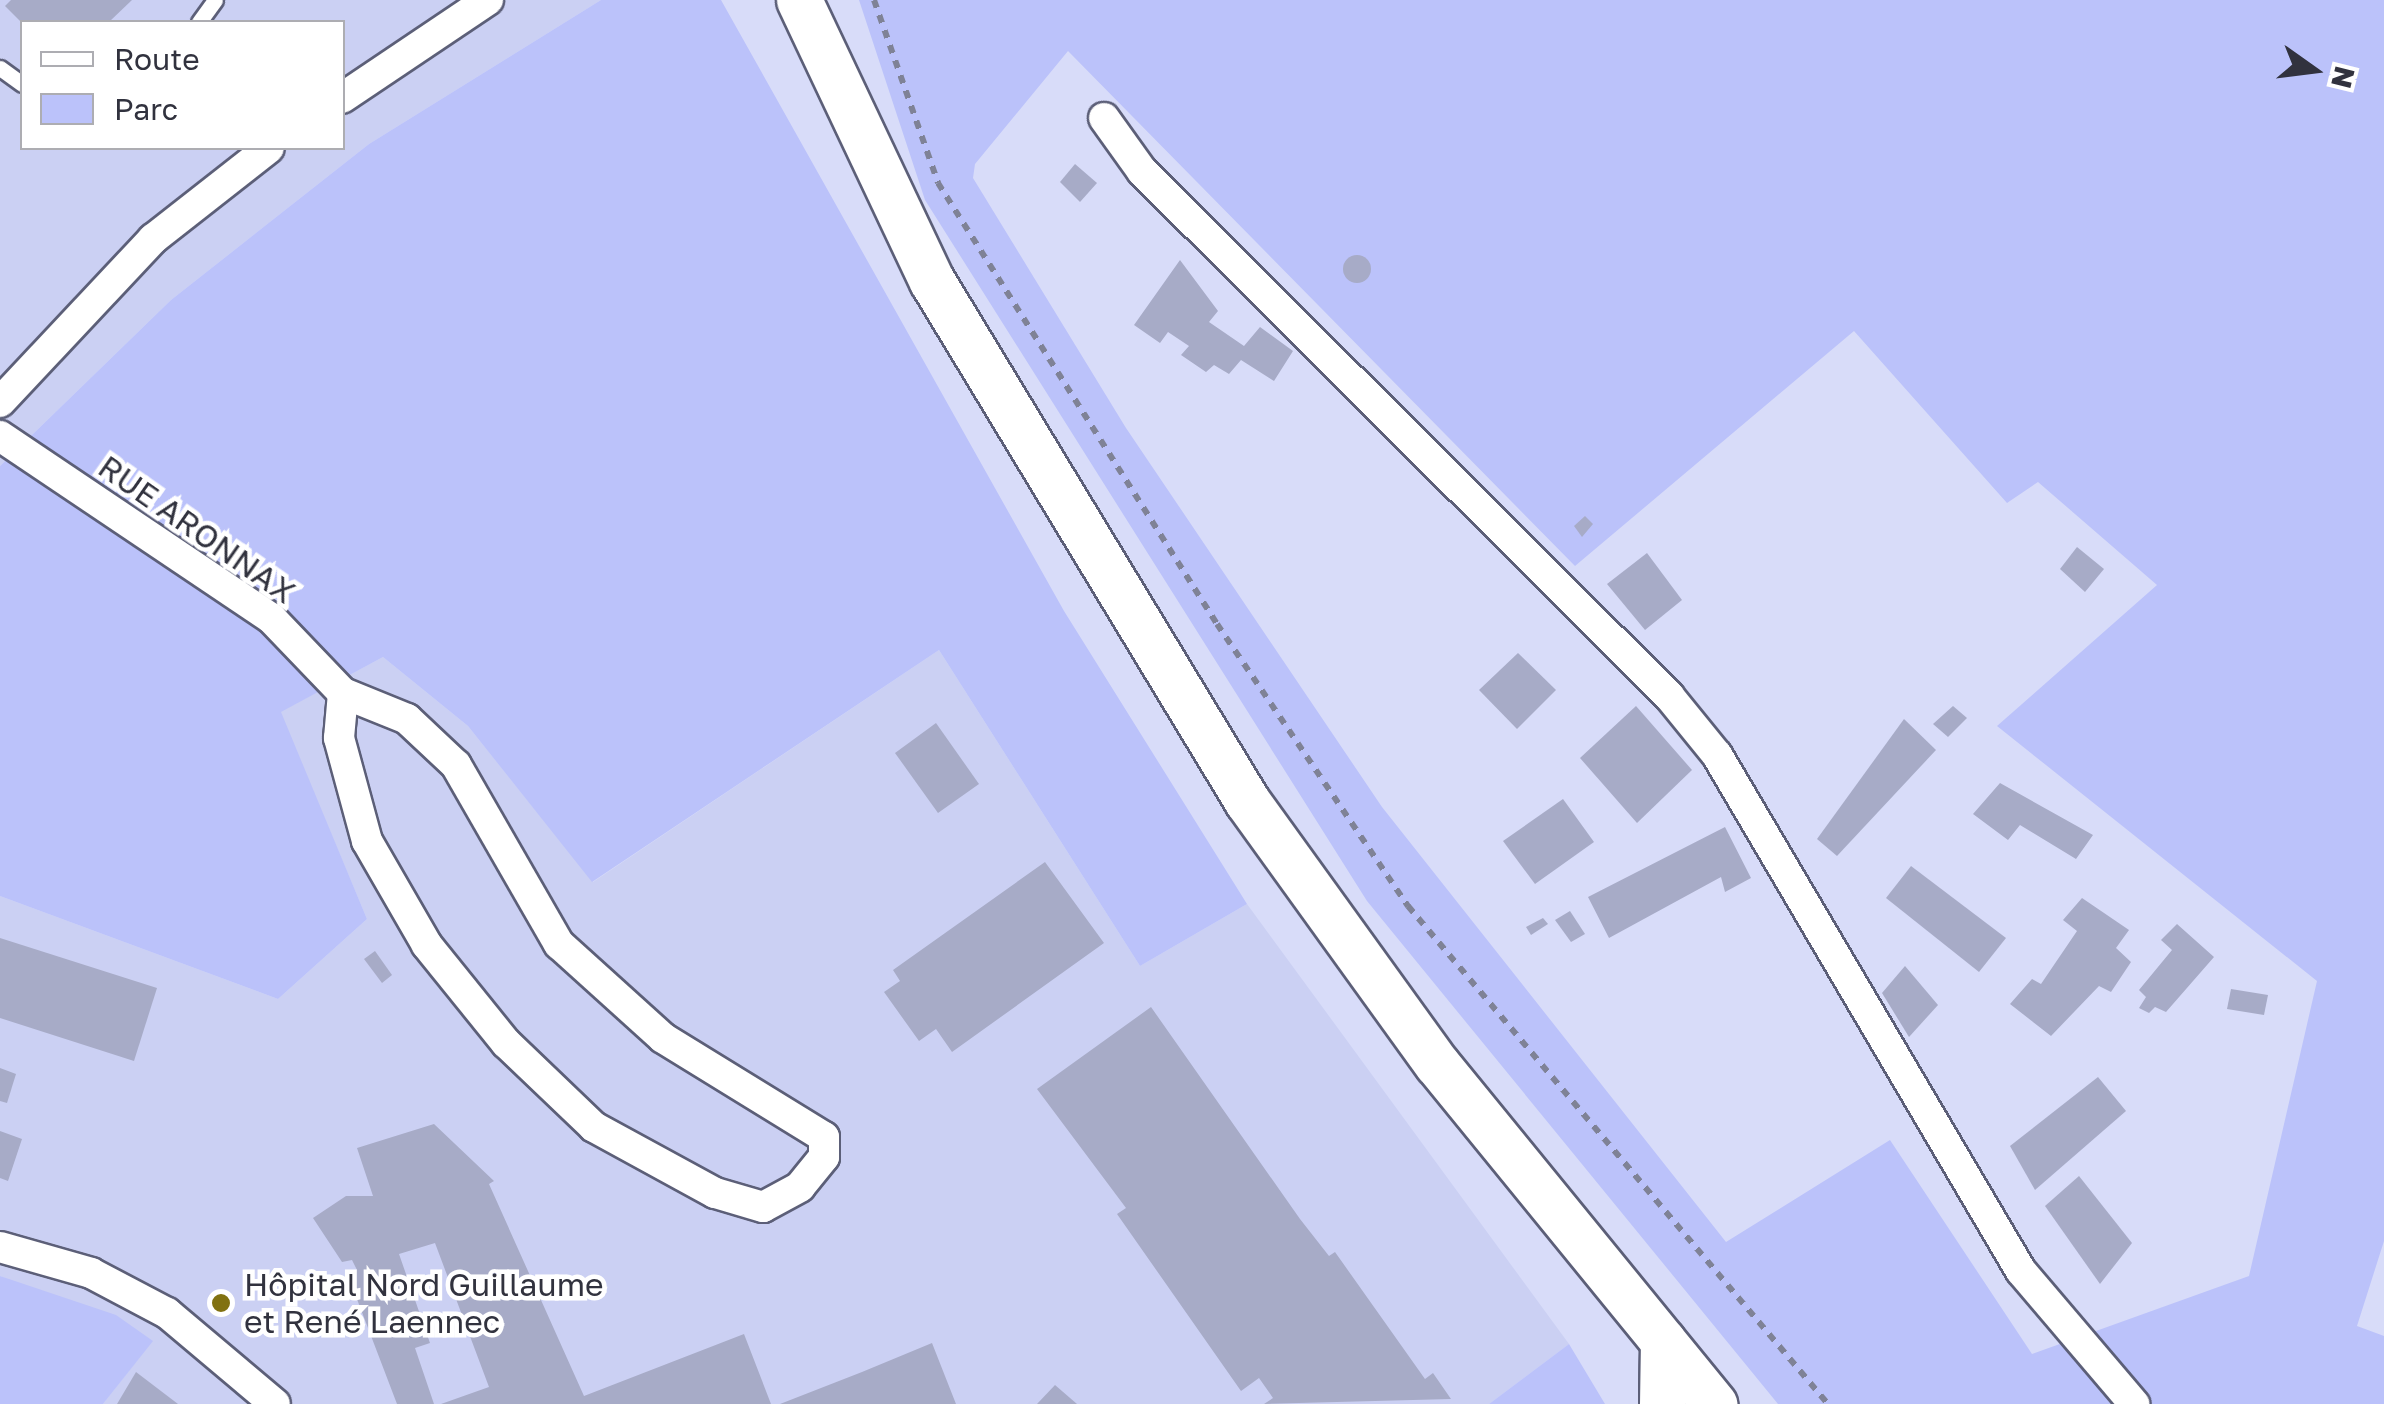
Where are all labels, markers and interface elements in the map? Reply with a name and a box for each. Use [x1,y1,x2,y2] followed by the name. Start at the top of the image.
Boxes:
[20,20,345,150] legend
[2264,20,2364,120] north arrow
[114,41,200,77] text: Route
[2325,63,2362,92] text: N
[114,91,178,127] text: Parc
[91,447,303,611] street label: RUE ARONNAX
[244,1266,604,1341] place label: Hôpital Nord Guillaume et René Laennec
[208,1290,234,1316] marker: Hôpital Nord Guillaume et René Laennec

